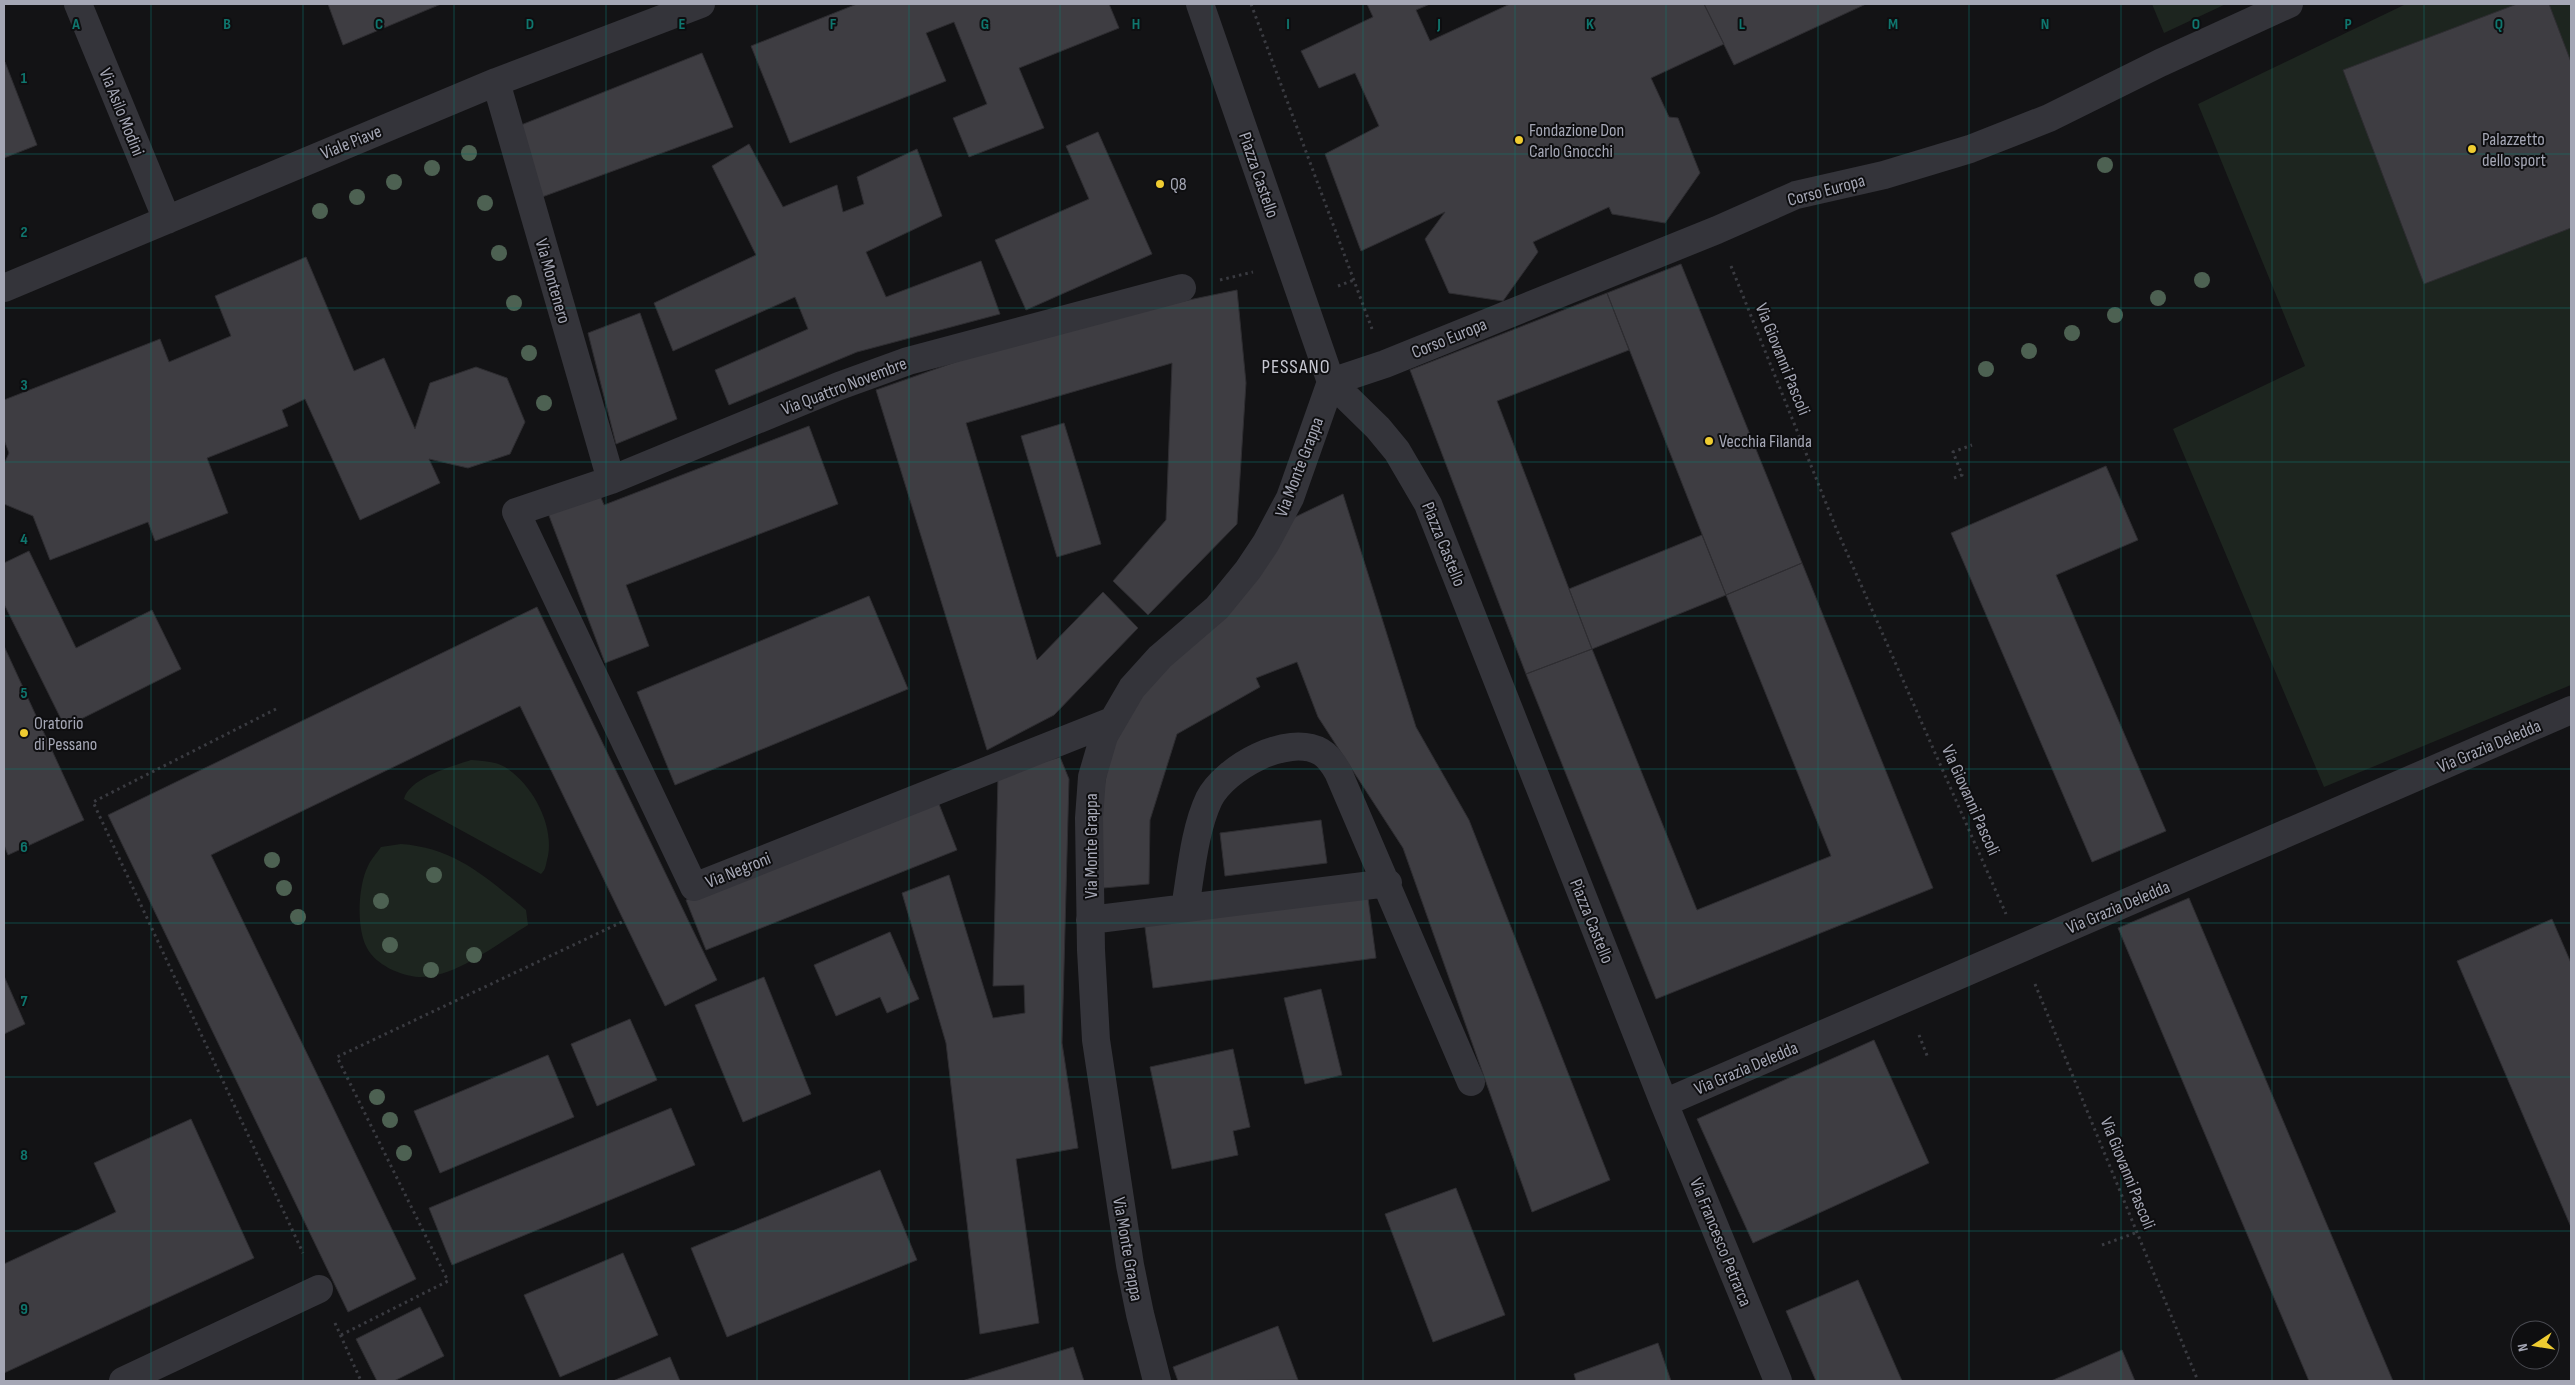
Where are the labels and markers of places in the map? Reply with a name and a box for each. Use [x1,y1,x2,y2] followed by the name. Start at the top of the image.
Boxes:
[1529,120,1624,162] place label: Fondazione Don Carlo Gnocchi
[2482,129,2547,171] place label: Palazzetto dello sport
[1513,134,1525,146] marker: Fondazione Don Carlo Gnocchi
[2466,143,2478,155] marker: Palazzetto dello sport
[1170,174,1187,195] place label: Q8
[1154,178,1166,190] marker: Q8
[1719,431,1812,452] place label: Vecchia Filanda
[1703,435,1715,447] marker: Vecchia Filanda
[34,713,97,755] place label: Oratorio di Pessano
[18,727,30,739] marker: Oratorio di Pessano

